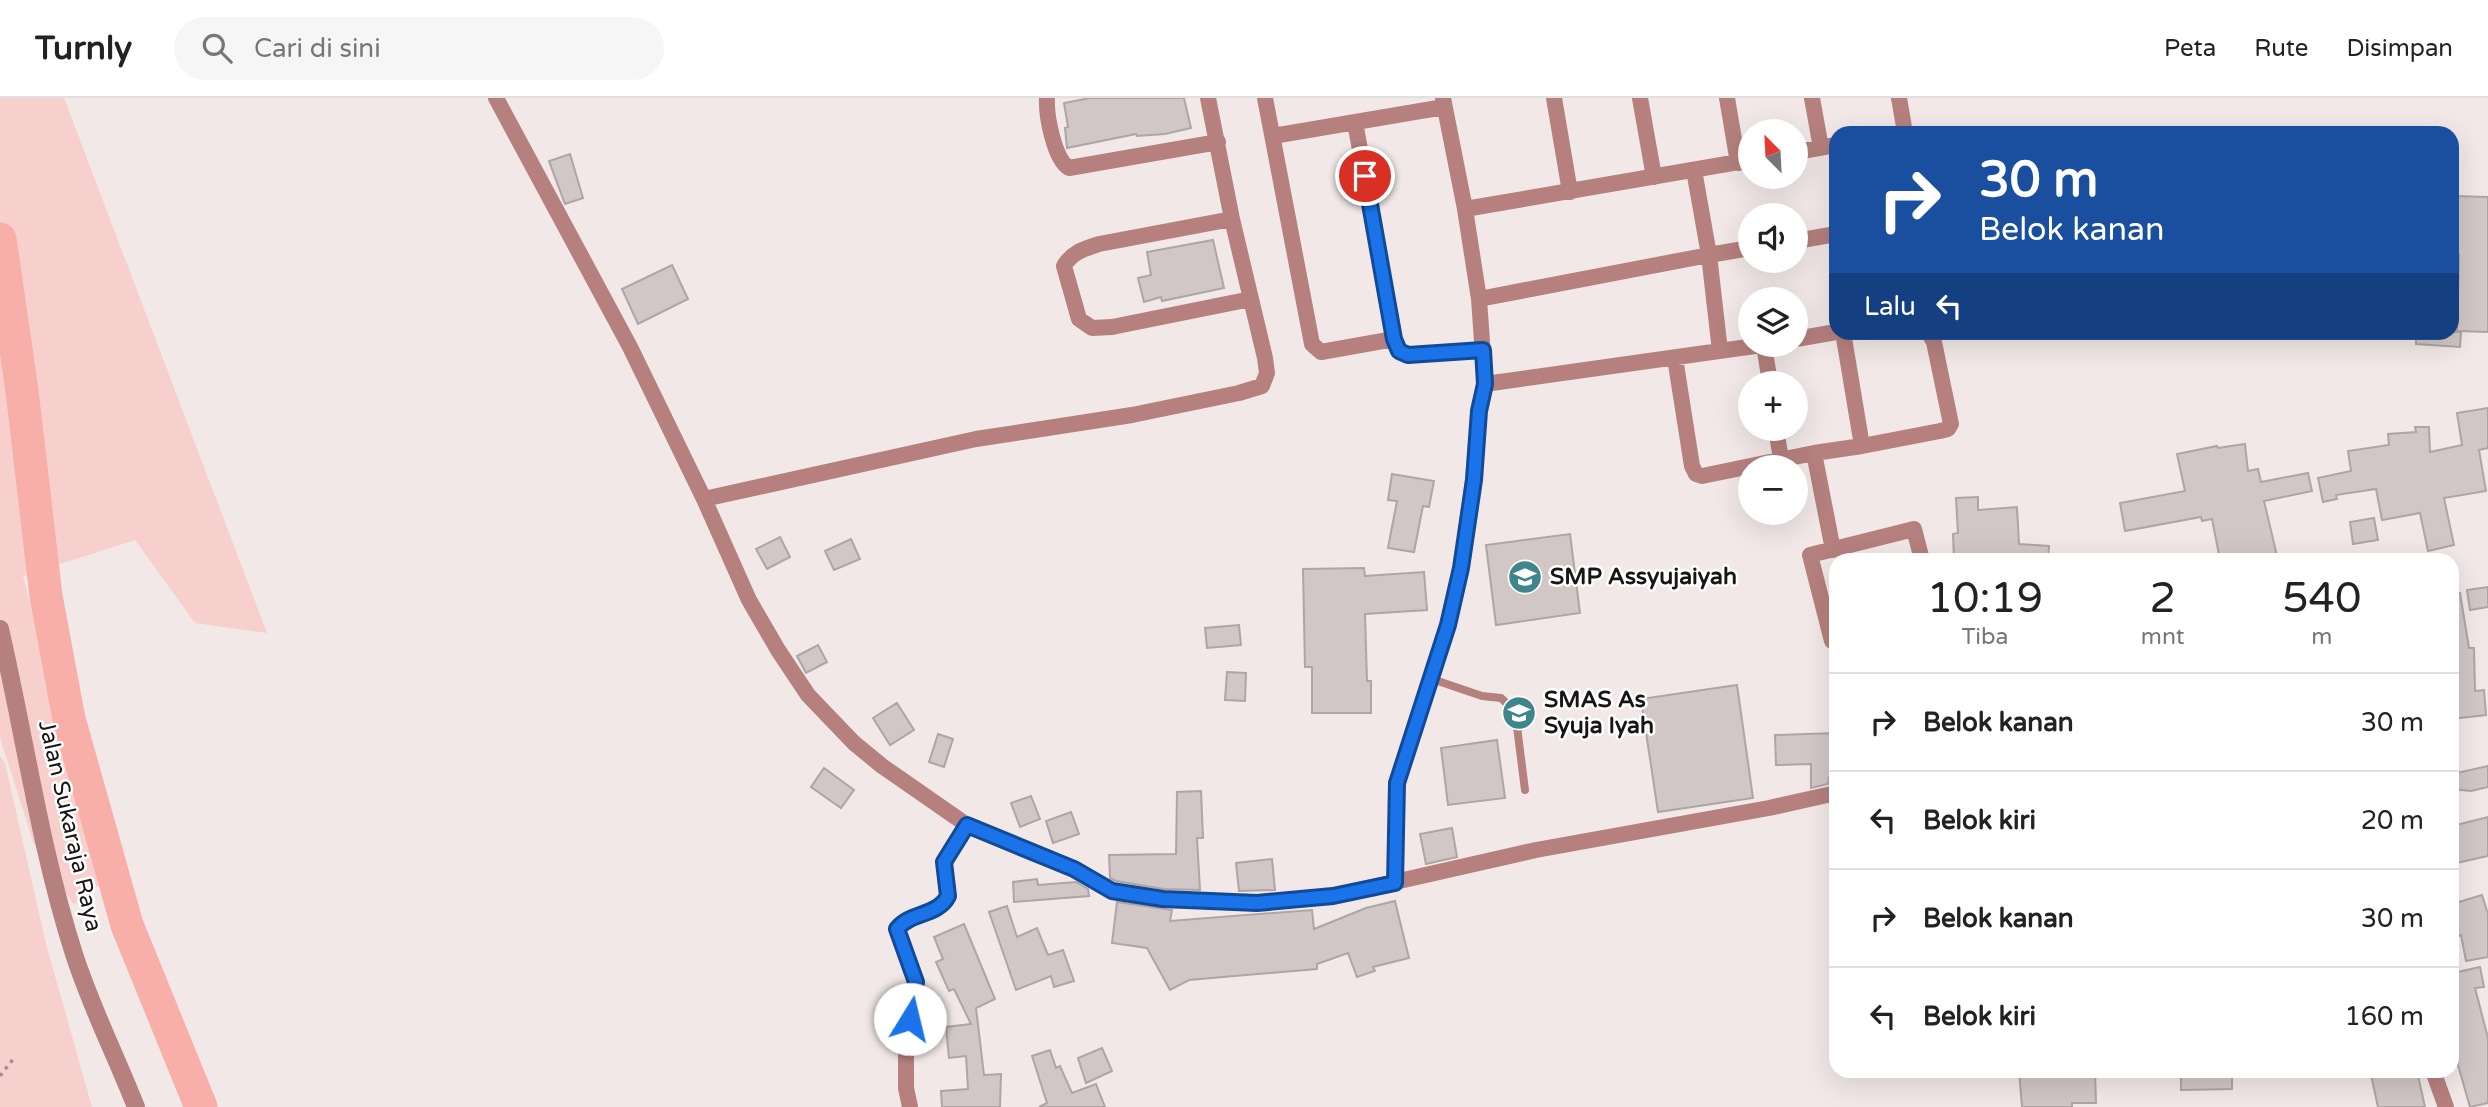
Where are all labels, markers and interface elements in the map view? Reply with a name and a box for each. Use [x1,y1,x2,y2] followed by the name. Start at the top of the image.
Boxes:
[174,17,664,80] search box
[35,29,132,68] text: Turnly
[198,29,236,67] icon: search
[254,33,381,64] text: Cari di sini
[2164,34,2216,63] text: Peta
[2254,34,2308,63] text: Rute
[2346,34,2453,63] text: Disimpan
[1738,119,1808,189] north arrow
[1738,119,1808,525] map controls
[1335,146,1395,206] pin
[1979,151,2098,210] text: 30 m
[1864,154,1955,245] icon: right
[1346,157,1384,195] icon: arrive
[1738,203,1808,273] button: sound
[1979,211,2164,249] text: Belok kanan
[1738,287,1808,357] button: layers
[1930,287,1968,325] icon: left
[1864,291,1916,322] text: Lalu
[1738,371,1808,441] button: +
[1738,455,1808,525] button: −
[1506,558,1544,596] school or university icon: SMP Assyujaiyah
[1550,563,1737,591] place label: SMP Assyujaiyah
[1927,573,2043,624] text: 10:19
[2149,573,2176,624] text: 2
[2282,573,2361,624] text: 540
[1961,623,2008,651] text: Tiba
[2141,623,2184,651] text: mnt
[2311,623,2332,651] text: m
[1544,686,1654,740] place label: SMAS As Syuja Iyah
[1500,694,1538,732] school or university icon: SMAS As Syuja Iyah
[1864,703,1902,741] icon: right
[1923,707,2074,738] text: Belok kanan
[2361,707,2424,738] text: 30 m
[32,718,108,934] street label: Jalan Sukaraja Raya
[1864,801,1902,839] icon: left
[1923,805,2036,836] text: Belok kiri
[2361,805,2424,836] text: 20 m
[1864,899,1902,937] icon: right
[1923,903,2074,934] text: Belok kanan
[2361,903,2424,934] text: 30 m
[873,982,947,1056] position arrow
[1864,997,1902,1035] icon: left
[1923,1001,2036,1032] text: Belok kiri
[2344,1001,2424,1032] text: 160 m

